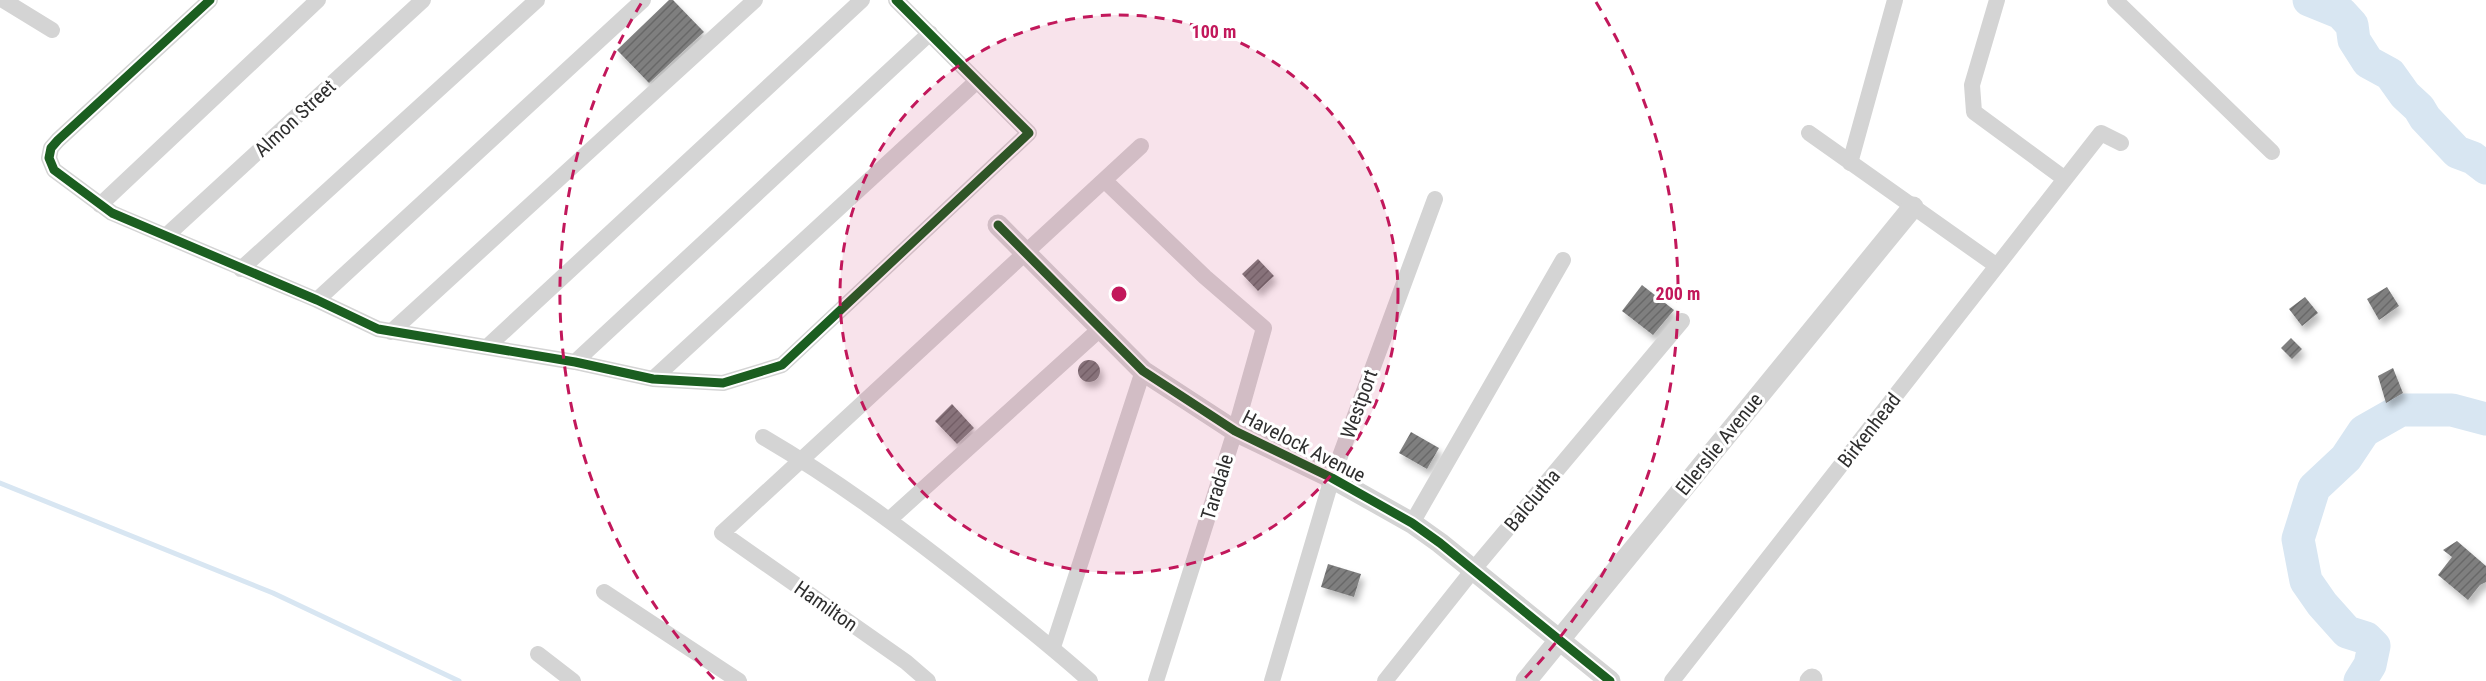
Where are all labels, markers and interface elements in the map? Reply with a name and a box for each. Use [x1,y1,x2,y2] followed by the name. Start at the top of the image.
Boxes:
[1192,21,1236,42] text: 100 m
[249,74,341,162] street label: Almon Street
[1656,283,1700,304] text: 200 m
[1109,284,1129,304] centre of rings
[1335,366,1383,442] street label: Westport
[1671,388,1767,500] street label: Ellerslie Avenue
[1832,388,1906,472] street label: Birkenhead
[1239,405,1369,487] street label: Havelock Avenue
[1196,451,1238,523] street label: Taradale
[1499,464,1565,536] street label: Balclutha
[790,576,862,636] street label: Hamilton

